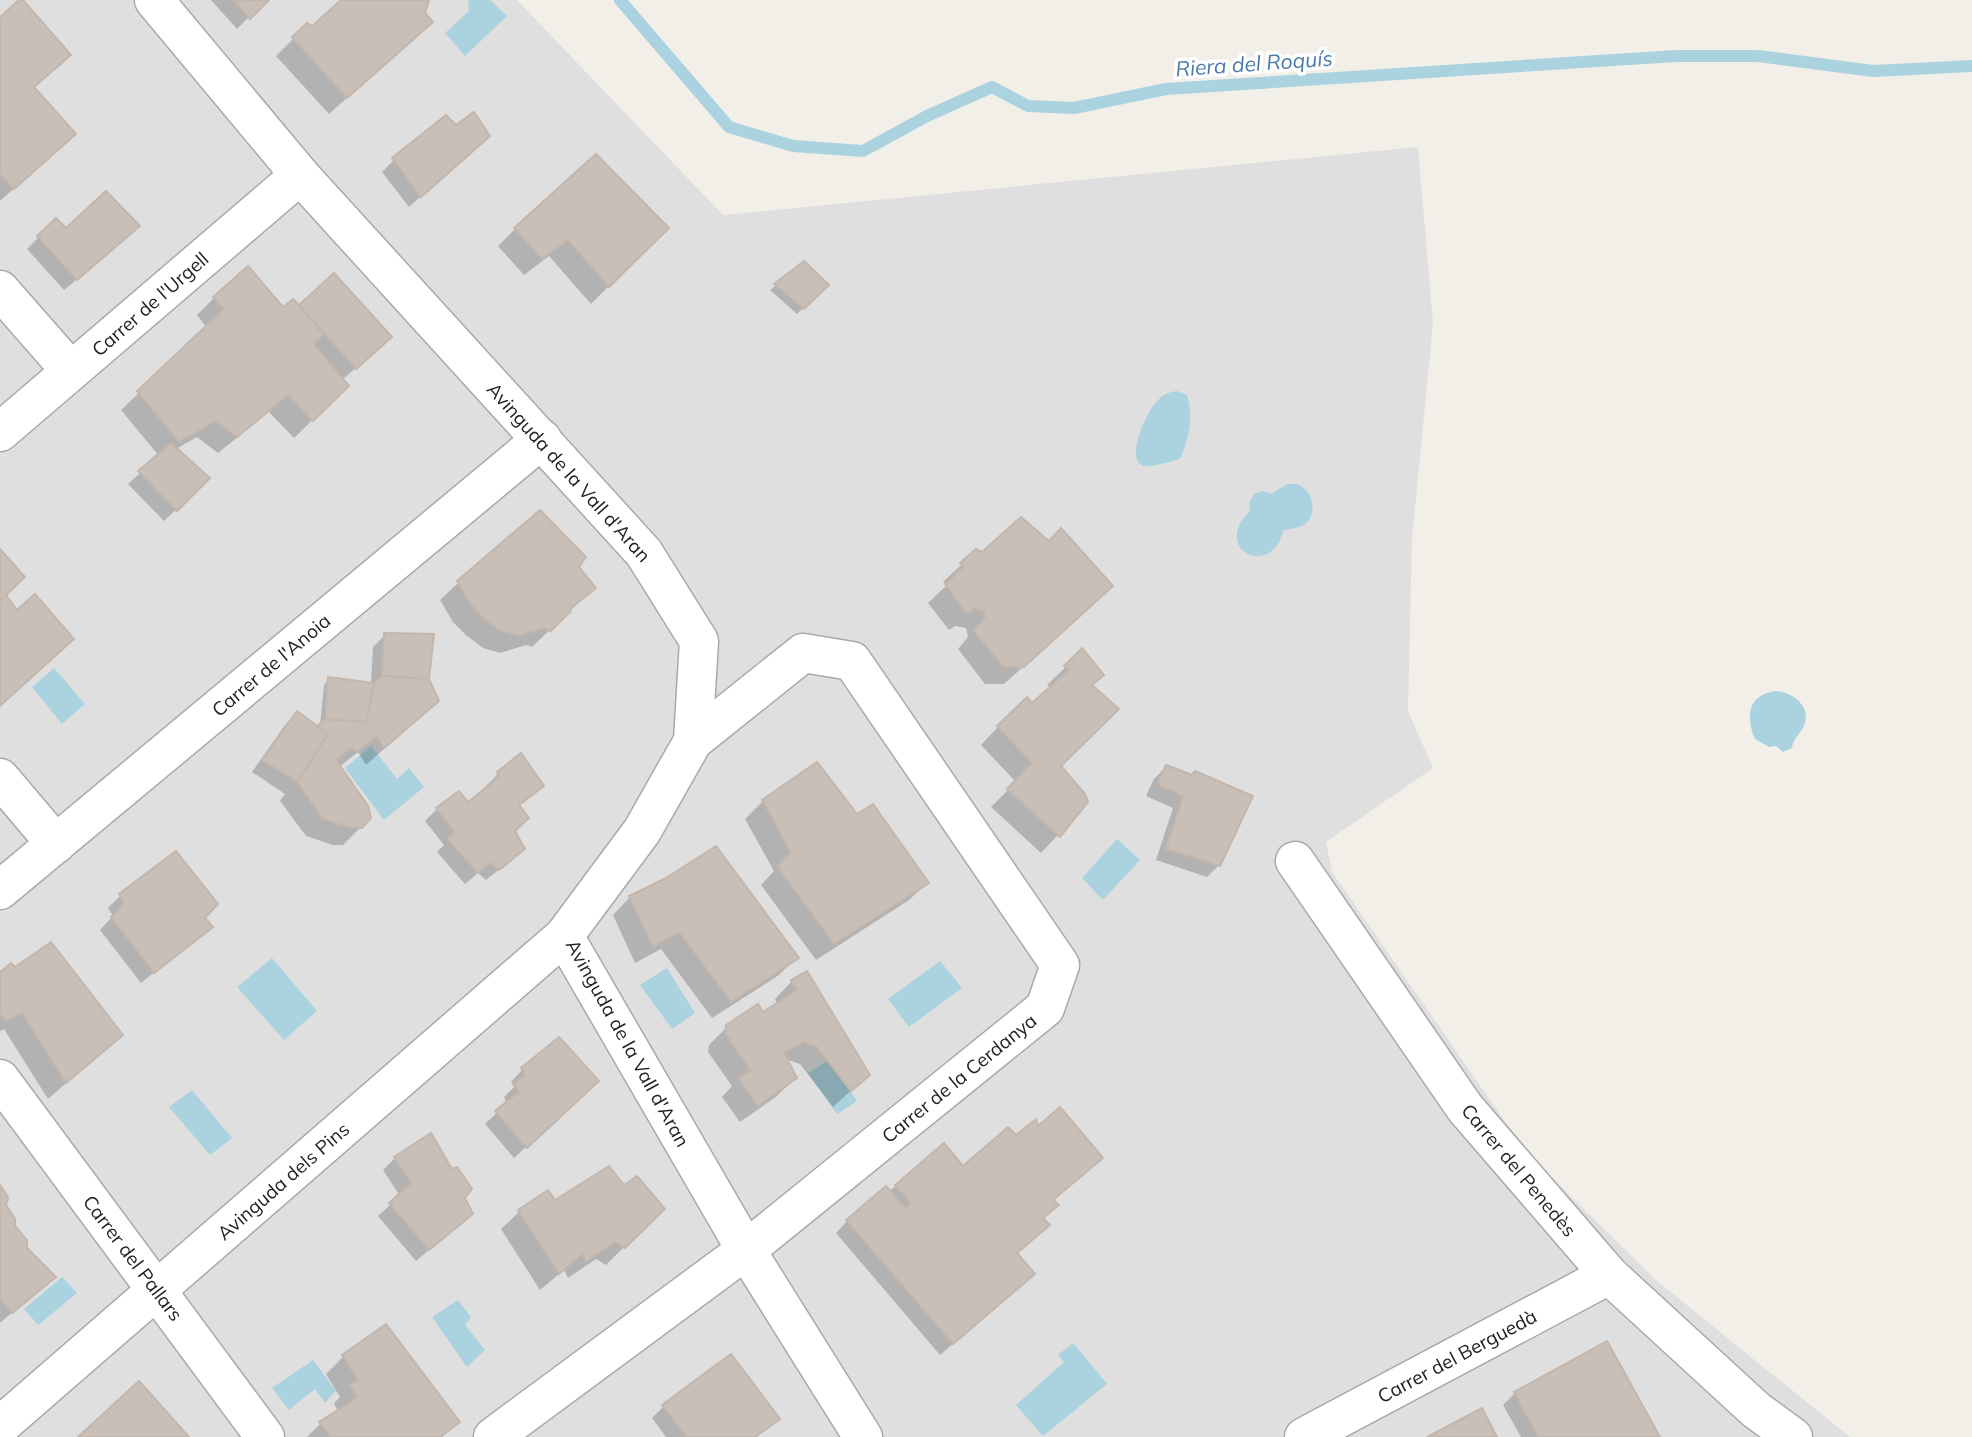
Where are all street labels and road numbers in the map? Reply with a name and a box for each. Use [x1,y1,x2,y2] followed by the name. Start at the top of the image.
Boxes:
[87,247,213,361] street label: Carrer de l'Urgell
[482,377,656,567] street label: Avinguda de la Vall d'Aran
[207,608,335,722] street label: Carrer de l'Anoia
[561,935,695,1151] street label: Avinguda de la Vall d'Aran
[877,1008,1041,1148] street label: Carrer de la Cerdanya
[1456,1099,1582,1241] street label: Carrer del Penedès
[212,1117,354,1245] street label: Avinguda dels Pins
[78,1190,188,1326] street label: Carrer del Pallars
[1373,1304,1541,1408] street label: Carrer del Berguedà

